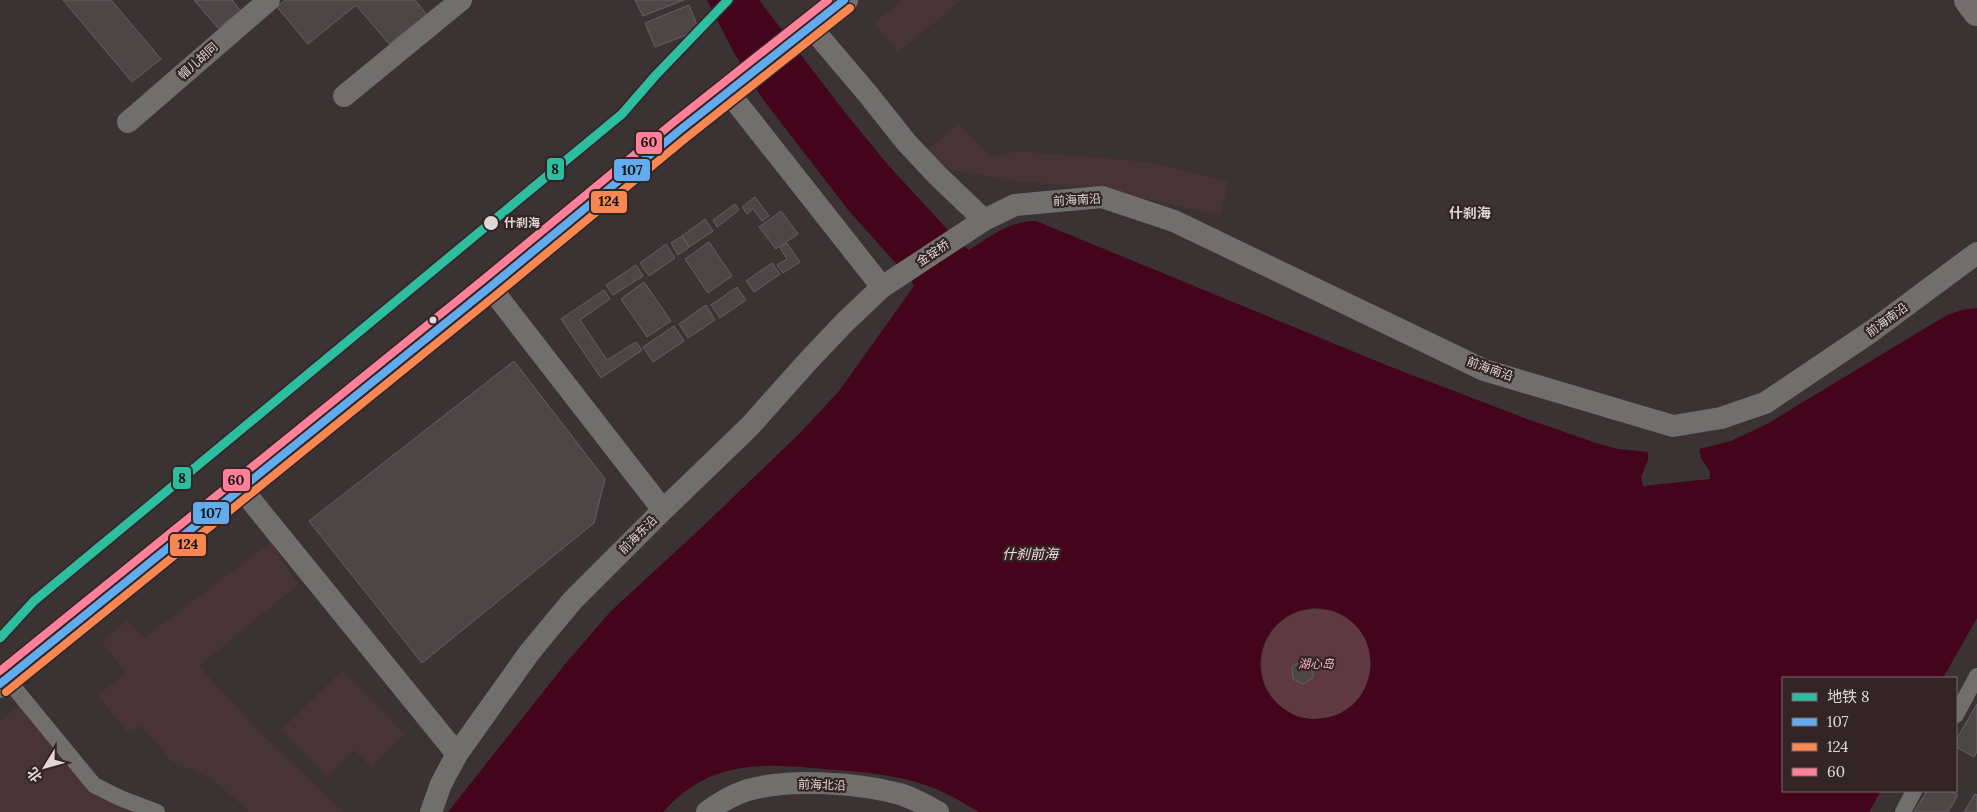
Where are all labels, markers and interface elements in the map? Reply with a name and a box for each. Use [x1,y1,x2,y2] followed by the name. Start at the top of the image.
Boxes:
[175,39,221,82] street label: 帽儿胡同
[635,131,663,155] line badge: 60
[641,133,658,151] text: 60
[546,157,565,181] line badge: 8
[613,158,651,182] line badge: 107
[551,160,559,178] text: 8
[621,161,643,179] text: 107
[590,190,628,214] line badge: 124
[1053,191,1101,208] street label: 前海南沿
[599,192,620,210] text: 124
[1449,204,1491,222] district label: 什刹海
[482,214,500,232] marker: 什刹海
[504,215,540,230] place label: 什刹海
[914,236,952,269] street label: 金锭桥
[1863,299,1911,340] street label: 前海南沿
[428,315,438,325] unlabelled marker
[1465,353,1515,384] street label: 前海南沿
[172,466,192,490] line badge: 8
[222,468,251,492] line badge: 60
[178,469,186,487] text: 8
[228,471,245,489] text: 60
[192,501,230,525] line badge: 107
[200,504,222,522] text: 107
[615,512,660,557] street label: 前海东沿
[169,533,207,557] line badge: 124
[178,535,199,553] text: 124
[1002,545,1060,563] water label: 什刹前海
[1298,656,1335,671] park label: 湖心岛
[1782,677,1957,792] legend
[1827,687,1869,706] text: 地铁 8
[1827,712,1848,731] text: 107
[1827,737,1848,756] text: 124
[20,742,70,792] north arrow
[1827,762,1845,781] text: 60
[23,764,46,786] text: 北
[798,776,846,793] street label: 前海北沿

